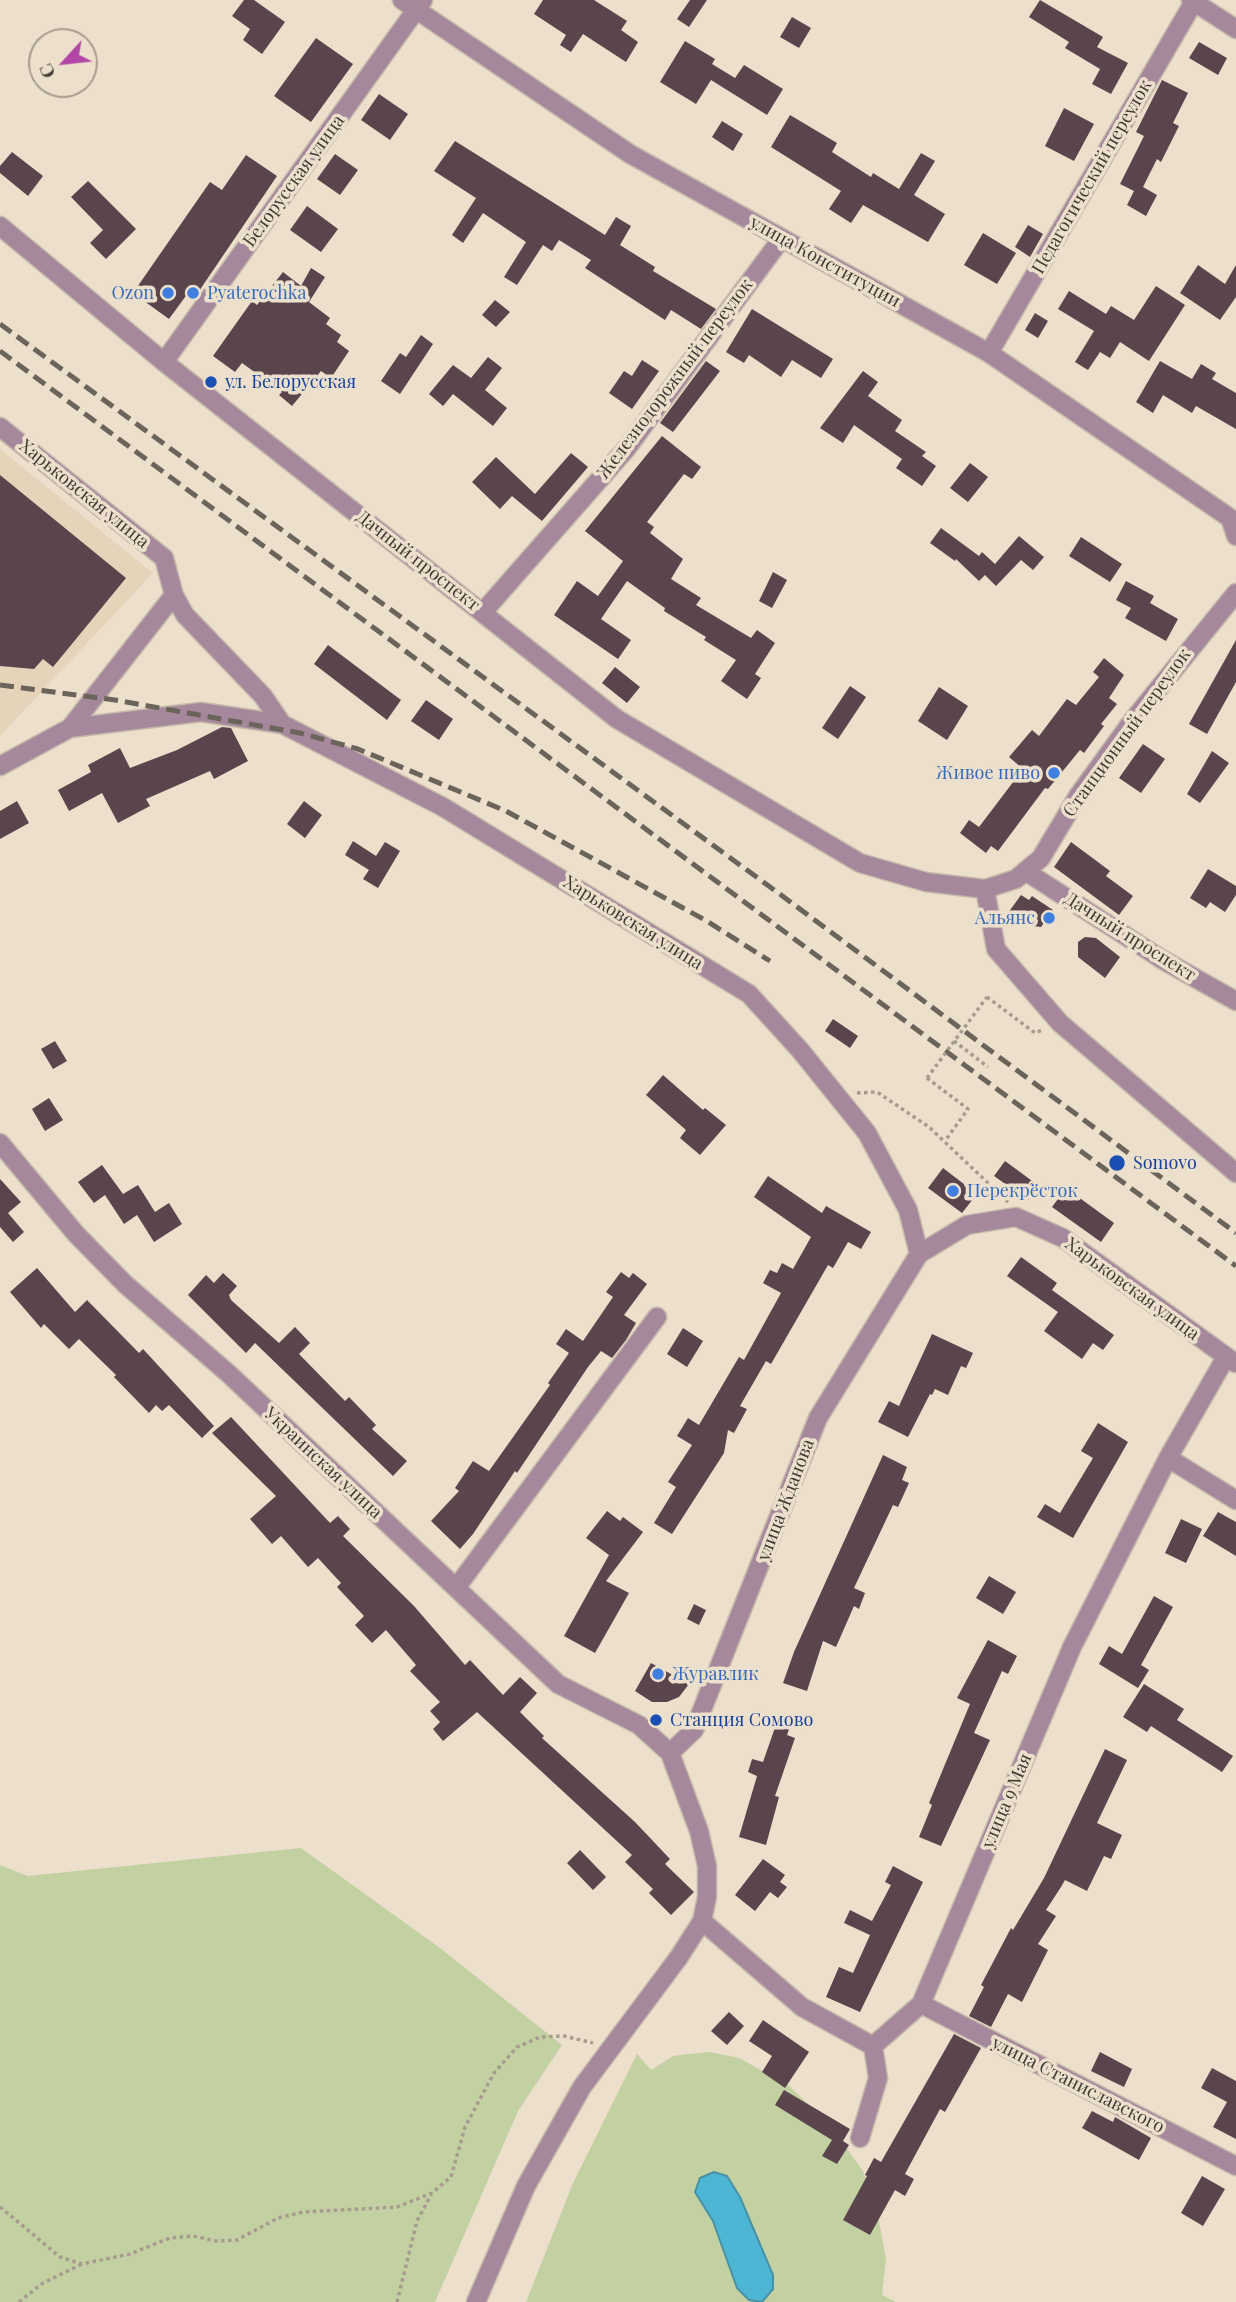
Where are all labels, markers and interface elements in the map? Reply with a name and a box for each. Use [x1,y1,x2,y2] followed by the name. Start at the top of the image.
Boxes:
[28,28,98,98] north arrow
[31,60,61,84] text: С
[1028,76,1156,278] street label: Педагогический переулок
[239,111,349,251] street label: Белорусская улица
[746,212,904,312] street label: улица Конституции
[593,275,757,483] street label: Железнодорожный переулок
[111,282,154,304] place label: Ozon
[207,282,306,304] place label: Pyaterochka
[160,285,176,301] marker: Ozon
[185,285,201,301] marker: Pyaterochka
[225,371,356,393] place label: ул. Белорусская
[203,374,219,390] marker: ул. Белорусская
[15,435,153,553] street label: Харьковская улица
[352,506,484,616] street label: Дачный проспект
[1059,645,1195,821] street label: Станционный переулок
[936,762,1040,784] place label: Живое пиво
[1046,765,1062,781] marker: Живое пиво
[559,871,707,975] street label: Харьковская улица
[1060,888,1200,986] street label: Дачный проспект
[975,907,1035,929] place label: Альянс
[1041,910,1057,926] marker: Альянс
[1133,1152,1197,1174] place label: Somovo
[1107,1153,1127,1173] marker: Somovo
[967,1180,1078,1202] place label: Перекрёсток
[945,1183,961,1199] marker: Перекрёсток
[1061,1233,1203,1345] street label: Харьковская улица
[259,1403,387,1523] street label: Украинская улица
[753,1436,819,1564] street label: улица Жданова
[672,1663,758,1685] place label: Журавлик
[650,1666,666,1682] marker: Журавлик
[670,1709,813,1731] place label: Станция Сомово
[648,1712,664,1728] marker: Станция Сомово
[977,1750,1037,1852] street label: улица 9 Мая
[988,2032,1168,2138] street label: улица Станиславского

